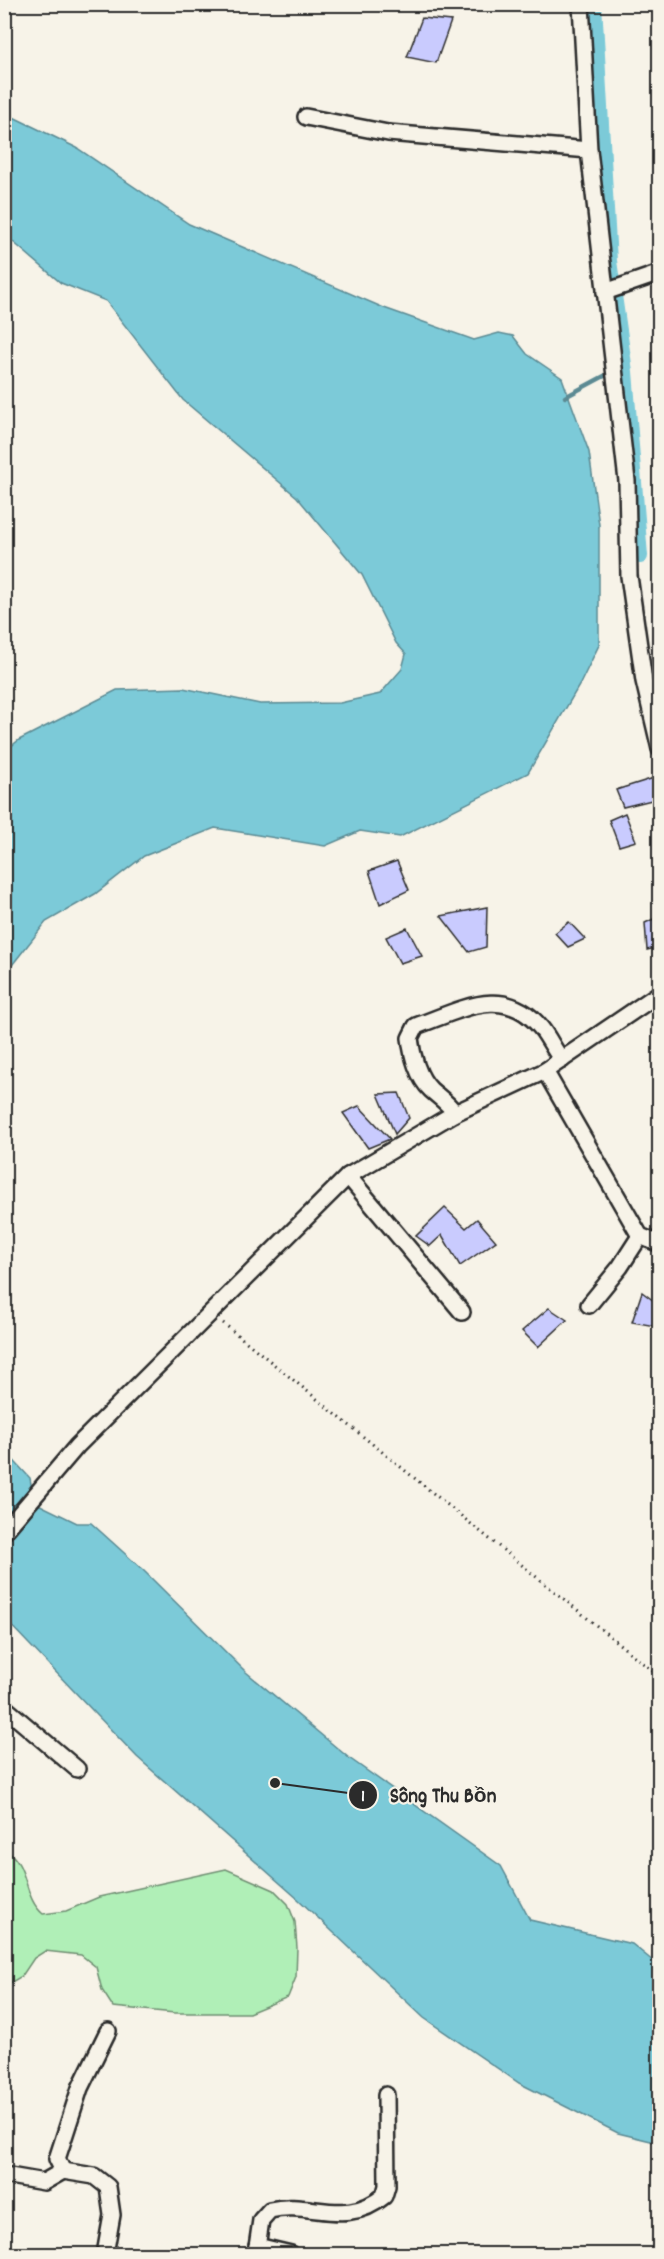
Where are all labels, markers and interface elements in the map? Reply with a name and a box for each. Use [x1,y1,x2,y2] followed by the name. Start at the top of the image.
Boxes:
[348,1775,508,1814] callout: Sông Thu Bồn
[390,1783,497,1813] text: Sông Thu Bồn
[361,1785,365,1810] text: 1

